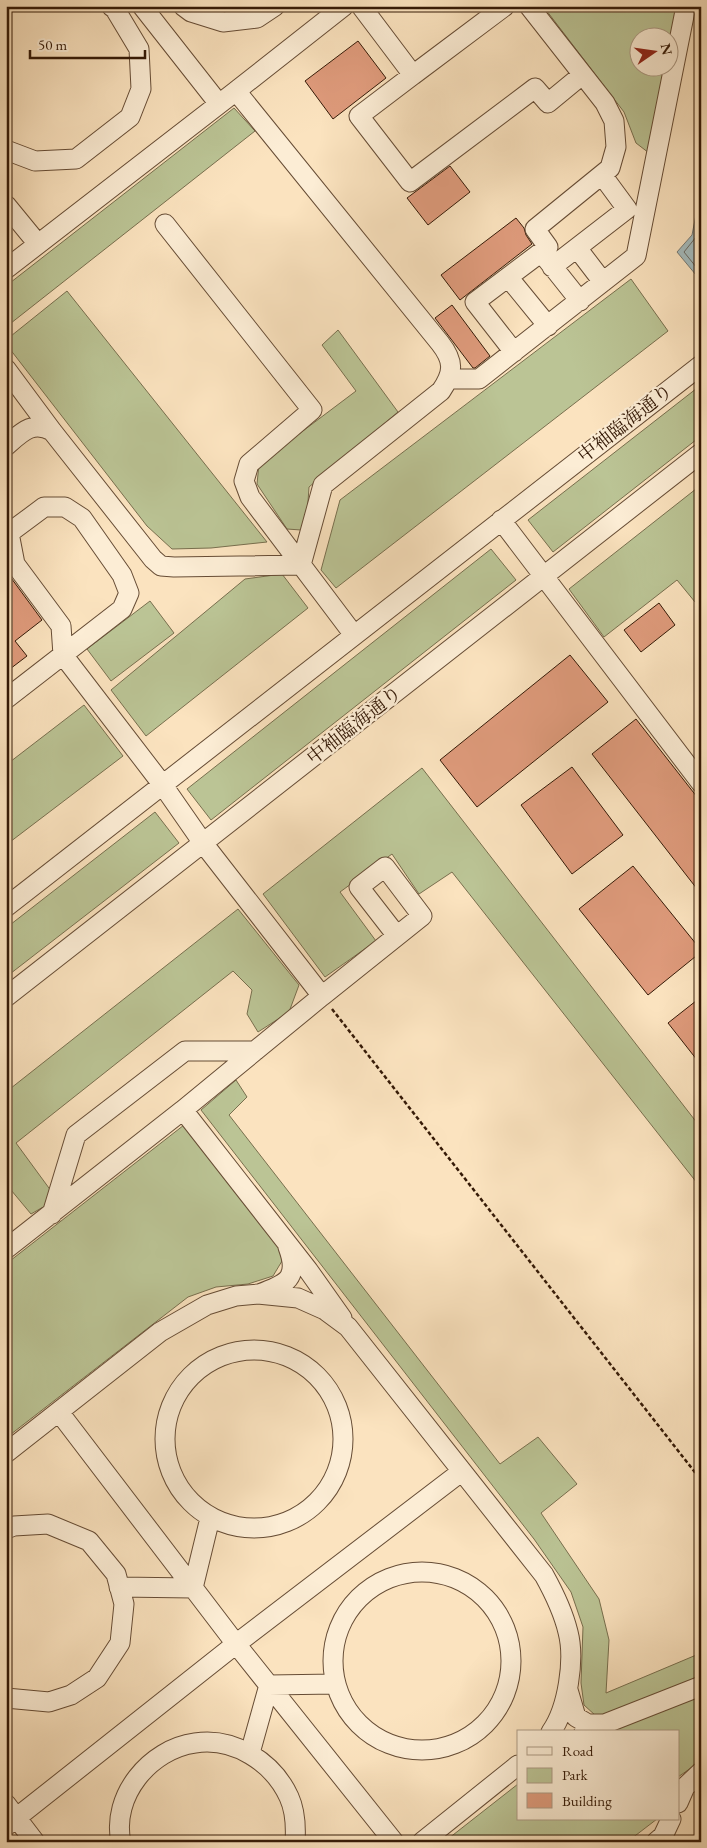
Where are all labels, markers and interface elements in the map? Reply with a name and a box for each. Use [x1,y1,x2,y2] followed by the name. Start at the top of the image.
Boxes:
[30,28,145,60] scale bar
[630,28,680,78] north arrow
[38,35,67,54] text: 50 m
[657,42,677,57] text: N
[572,378,678,468] street label: 中袖臨海通り
[301,680,407,770] street label: 中袖臨海通り
[517,1730,680,1820] legend
[562,1741,594,1760] text: Road
[562,1765,589,1784] text: Park
[562,1791,612,1810] text: Building

